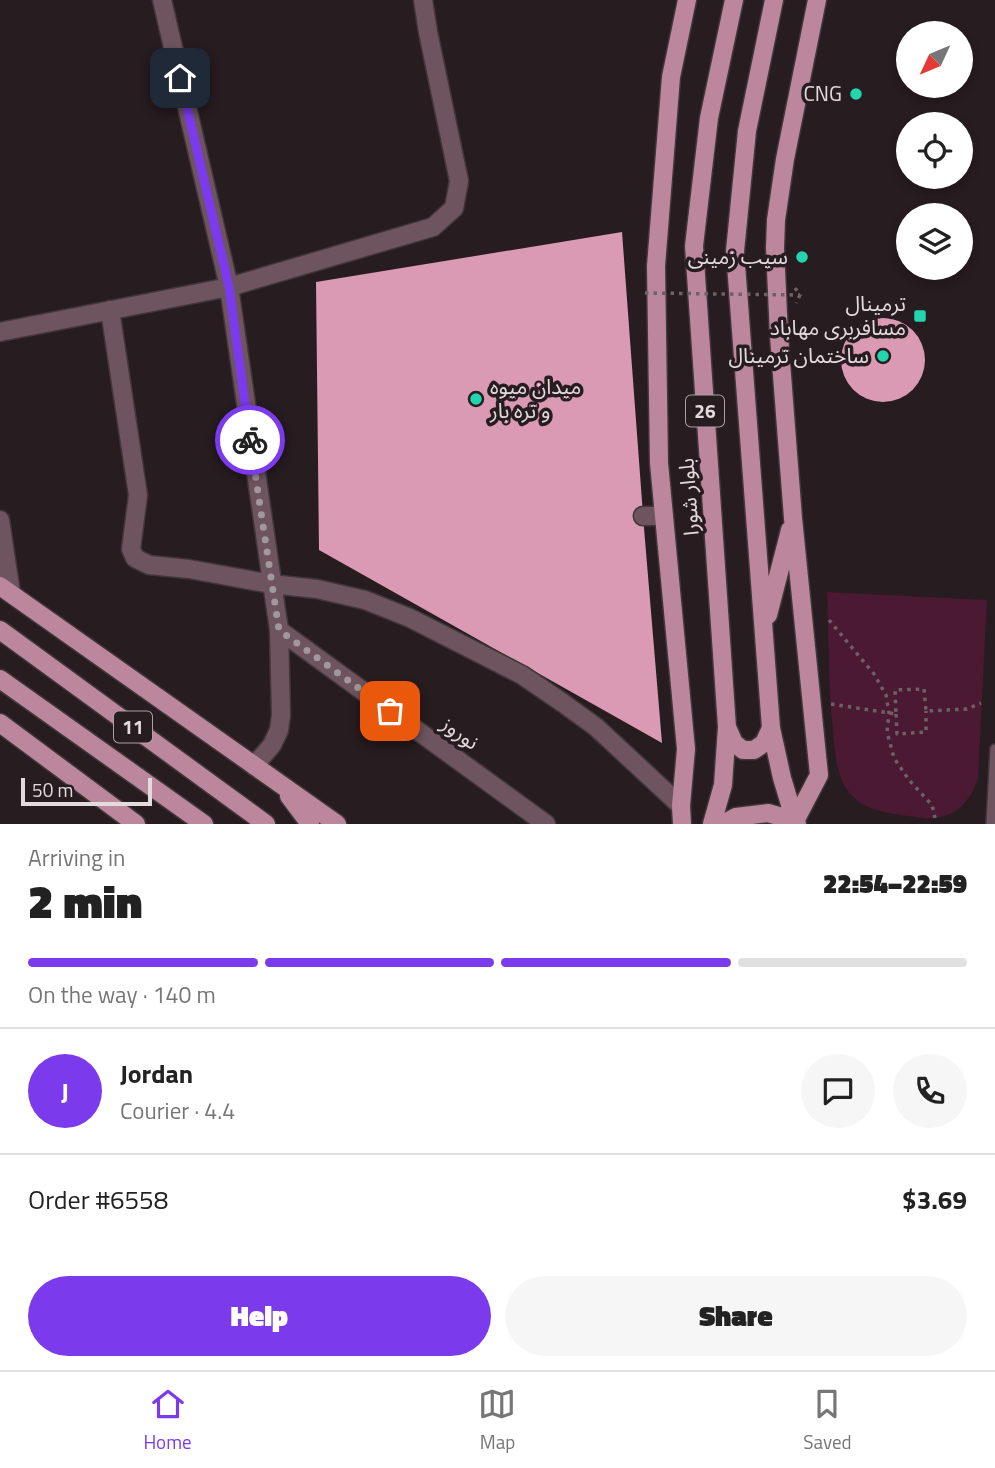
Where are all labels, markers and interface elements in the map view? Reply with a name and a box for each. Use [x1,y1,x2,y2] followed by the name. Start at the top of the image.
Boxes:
[896,21,973,98] north arrow
[896,21,973,280] map controls
[150,48,210,108] pin
[161,59,199,97] icon: home
[803,77,842,109] place label: CNG
[848,86,864,102] marker: CNG
[896,112,973,189] button: locate
[896,203,973,280] button: layers
[688,240,788,272] place label: سیب زمینی
[794,249,810,265] marker: سیب زمینی
[770,287,906,343] place label: ترمینال مسافربری مهاباد
[912,308,928,324] marker: ترمینال مسافربری مهاباد
[728,339,869,371] place label: ساختمان ترمینال
[875,348,891,364] marker: ساختمان ترمینال
[489,370,581,426] place label: میدان میوه و تره بار
[468,391,484,407] marker: میدان میوه و تره بار
[686,396,724,426] road number: 26
[215,405,285,475] courier
[231,421,269,459] icon: bike
[669,457,707,537] street label: بلوار شورا
[360,681,420,741] pin
[371,692,409,730] icon: bag
[434,707,486,757] street label: نوروز
[114,712,152,742] road number: 11
[21,775,152,807] scale bar
[32,775,73,804] text: 50 m
[28,840,125,875] text: Arriving in
[823,864,967,903] text: 22:54–22:59
[28,866,142,936] text: 2 min
[28,977,216,1012] text: On the way · 140 m
[120,1054,193,1093] text: Jordan
[801,1054,875,1128] button: chat
[893,1054,967,1128] button: phone
[61,1072,69,1111] text: J
[120,1093,235,1128] text: Courier · 4.4
[28,1180,168,1219] text: Order #6558
[902,1180,967,1219] text: $3.69
[28,1276,491,1356] button: Help
[505,1276,967,1356] button: Share
[143,1385,192,1456] tab: Home
[478,1385,516,1456] tab: Map
[803,1385,852,1456] tab: Saved

